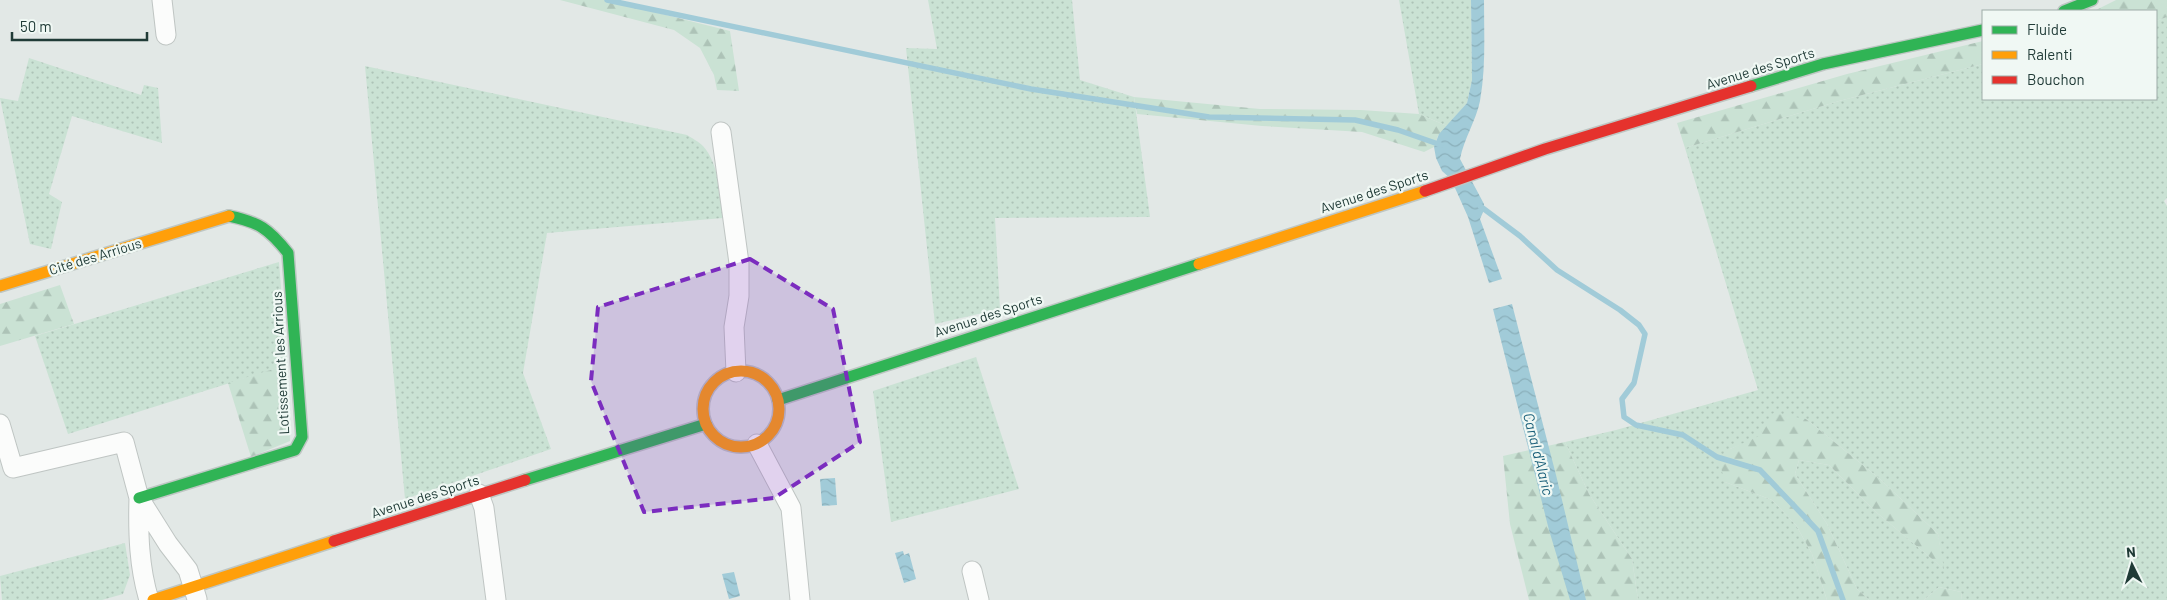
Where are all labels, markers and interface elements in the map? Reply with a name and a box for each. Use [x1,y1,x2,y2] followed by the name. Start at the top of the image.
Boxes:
[12,10,148,42] scale bar
[1982,10,2157,100] legend
[20,17,52,35] text: 50 m
[2027,20,2067,38] text: Fluide
[1704,43,1816,93] street label: Avenue des Sports
[2027,45,2073,63] text: Ralenti
[2027,70,2085,88] text: Bouchon
[1318,165,1430,216] street label: Avenue des Sports
[47,234,144,278] street label: Cité des Arrious
[932,289,1044,340] street label: Avenue des Sports
[268,291,292,435] street label: Lotissement les Arrious
[1520,411,1558,497] water label: Canal d'Alaric
[369,470,481,521] street label: Avenue des Sports
[2107,540,2157,590] north arrow
[2125,543,2136,560] text: N

